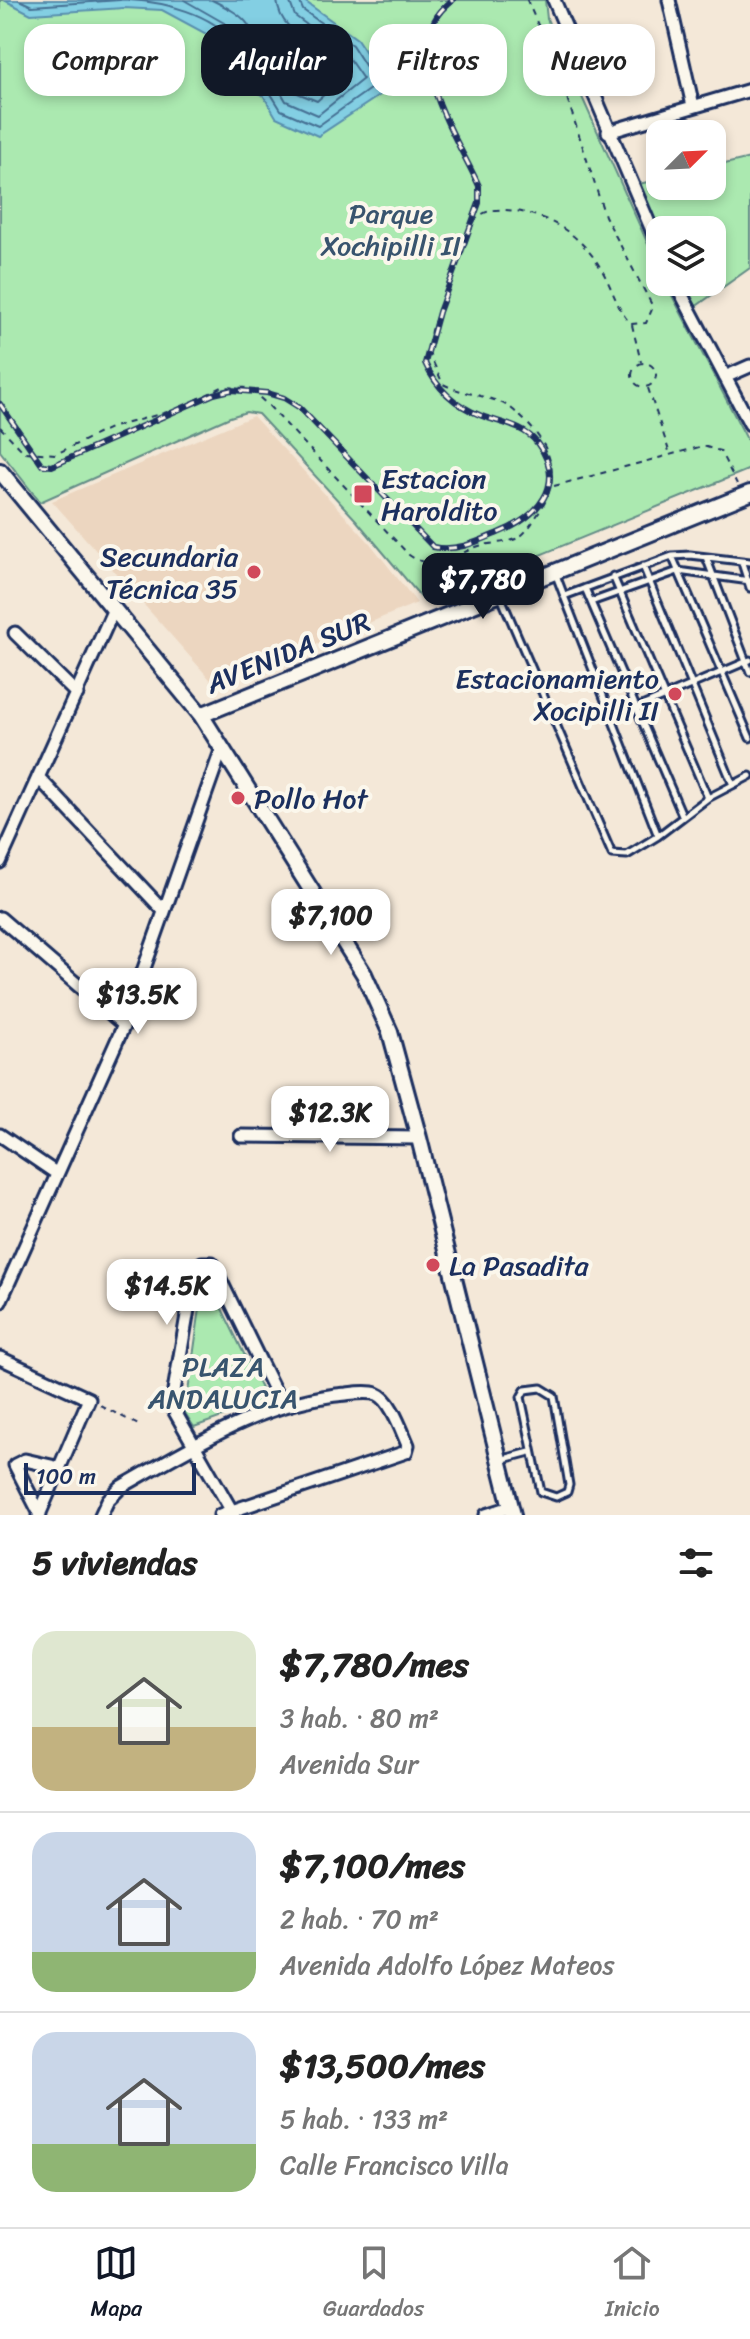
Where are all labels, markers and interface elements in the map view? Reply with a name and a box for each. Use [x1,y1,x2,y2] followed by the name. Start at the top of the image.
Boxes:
[24,24,185,96] chip: Comprar
[201,24,353,96] chip: Alquilar
[369,24,507,96] chip: Filtros
[523,24,655,96] chip: Nuevo
[646,120,726,200] north arrow
[646,120,726,296] map controls
[320,189,461,270] park label: Parque Xochipilli II
[646,216,726,296] button: layers
[381,454,498,535] place label: Estacion Haroldito
[352,483,374,505] marker: Estacion Haroldito
[100,532,239,613] place label: Secundaria Técnica 35
[418,553,548,621] pin: $7,780
[440,556,526,602] text: $7,780
[245,563,263,581] marker: Secundaria Técnica 35
[197,597,378,708] street label: AVENIDA SUR
[455,654,659,735] place label: Estacionamiento Xocipilli II
[666,685,684,703] marker: Estacionamiento Xocipilli II
[254,774,369,823] place label: Pollo Hot
[229,789,247,807] marker: Pollo Hot
[266,889,396,957] pin: $7,100
[289,892,373,938] text: $7,100
[73,968,203,1036] pin: $13.5K
[97,971,179,1017] text: $13.5K
[265,1086,395,1154] pin: $12.3K
[289,1089,371,1135] text: $12.3K
[449,1241,589,1290] place label: La Pasadita
[424,1256,442,1274] marker: La Pasadita
[102,1259,232,1327] pin: $14.5K
[125,1262,209,1308] text: $14.5K
[147,1342,298,1423] park label: PLAZA ANDALUCIA
[36,1457,96,1496] text: 100 m
[24,1459,196,1495] scale bar
[32,1533,197,1593] text: 5 viviendas
[674,1541,718,1585] icon: filters
[280,1635,469,1695] text: $7,780/mes
[96,1663,192,1759] icon: home
[280,1695,439,1741] text: 3 hab. · 80 m²
[280,1741,418,1787] text: Avenida Sur
[280,1836,465,1896] text: $7,100/mes
[96,1864,192,1960] icon: home
[280,1896,439,1942] text: 2 hab. · 70 m²
[280,1942,614,1988] text: Avenida Adolfo López Mateos
[280,2036,485,2096] text: $13,500/mes
[96,2064,192,2160] icon: home
[280,2096,448,2142] text: 5 hab. · 133 m²
[280,2142,509,2188] text: Calle Francisco Villa
[90,2241,142,2328] tab: Mapa
[323,2241,424,2328] tab: Guardados
[605,2241,660,2328] tab: Inicio

